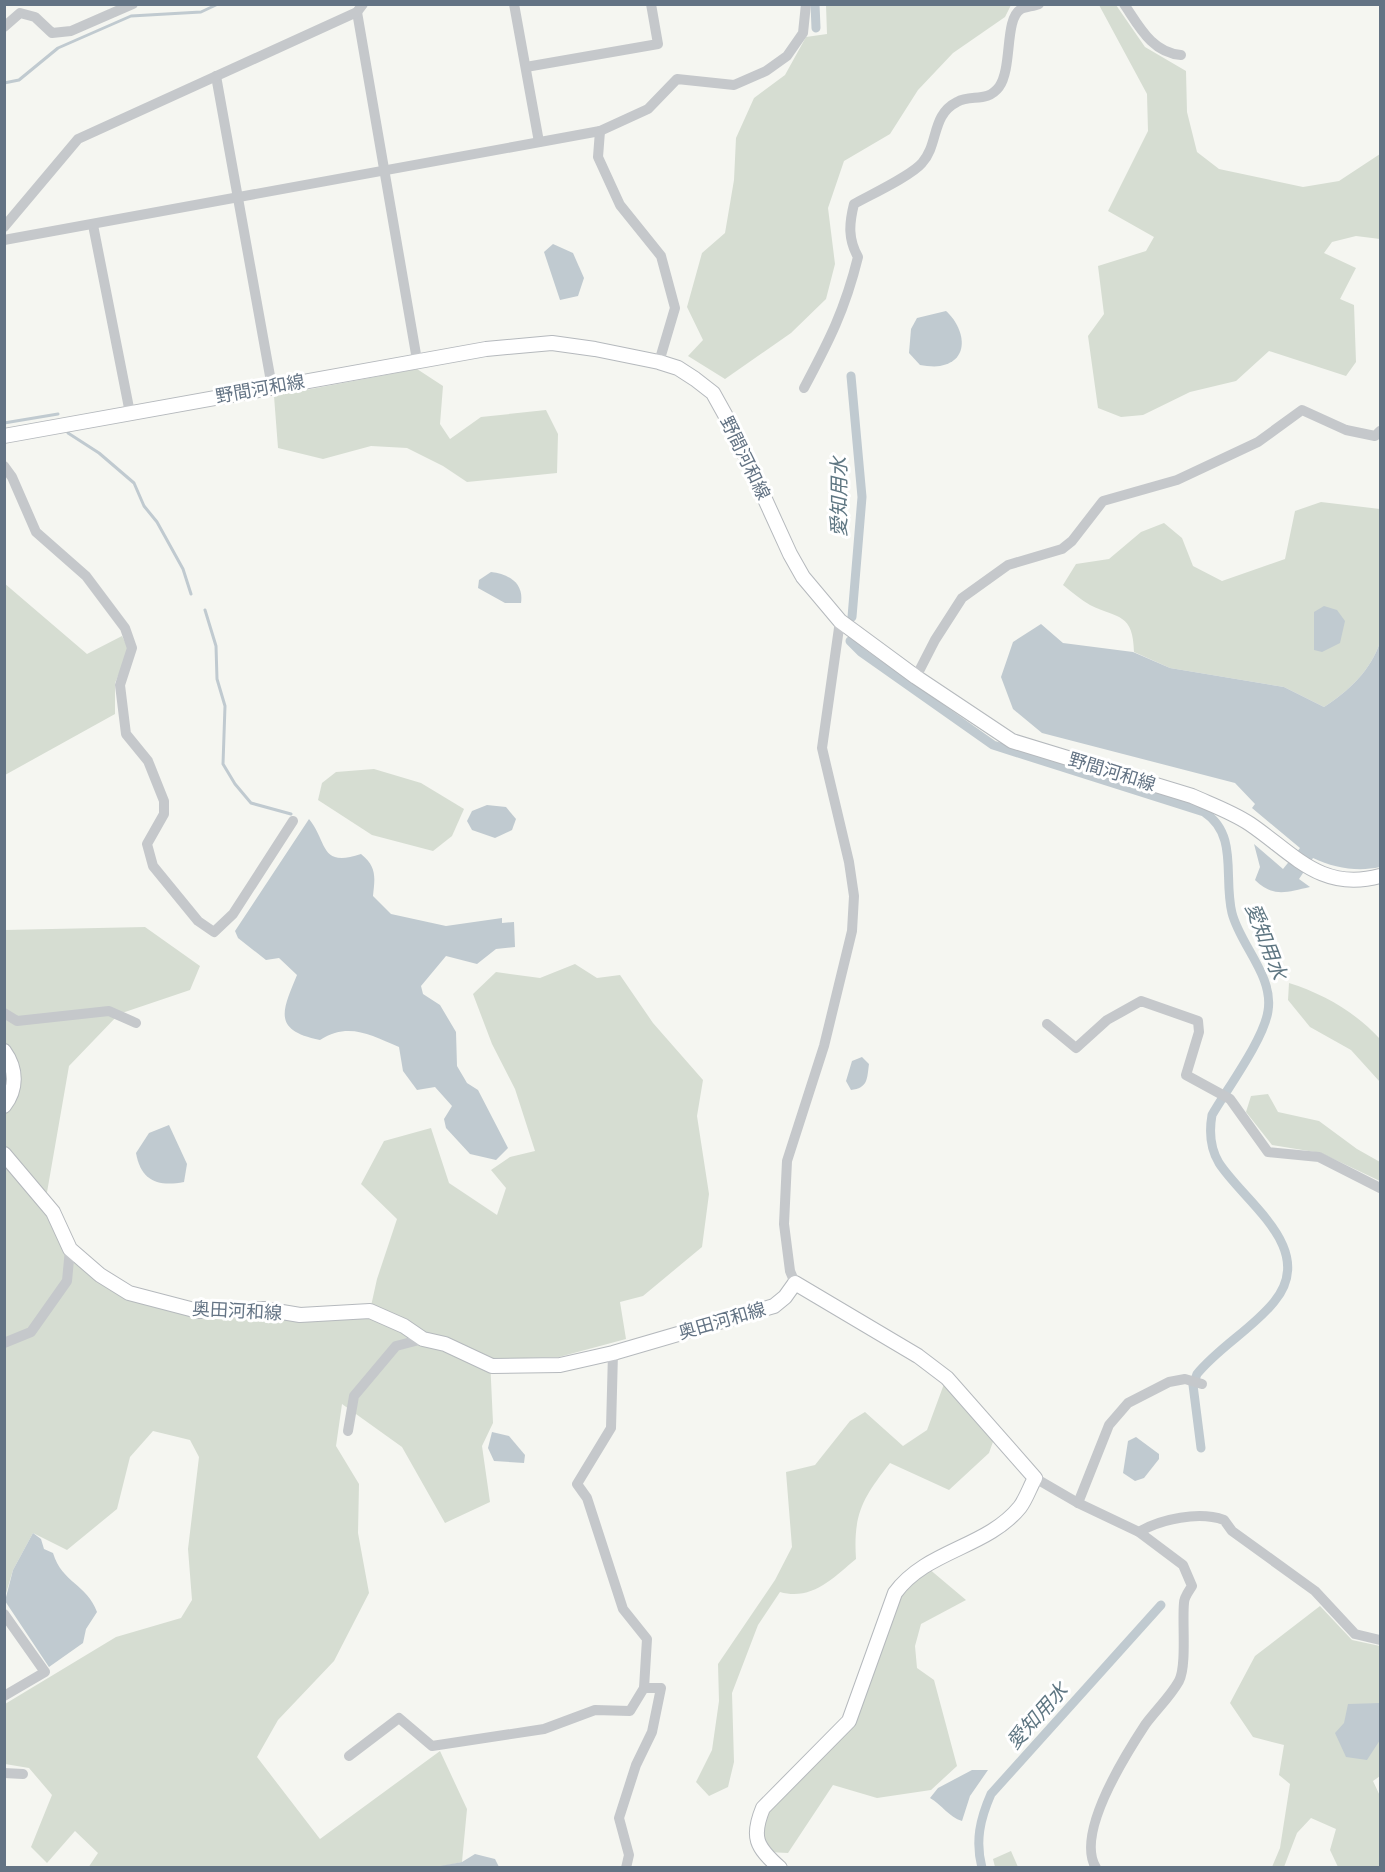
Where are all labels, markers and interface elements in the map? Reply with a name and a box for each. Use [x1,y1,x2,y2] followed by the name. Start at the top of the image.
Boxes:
[214,369,306,408] street label: 野間河和線
[715,412,776,503] street label: 野間河和線
[825,455,852,537] water label: 愛知用水
[1066,747,1159,796] street label: 野間河和線
[1240,899,1294,985] water label: 愛知用水
[191,1297,283,1324] street label: 奥田河和線
[675,1297,768,1344] street label: 奥田河和線
[1000,1675,1075,1754] water label: 愛知用水

